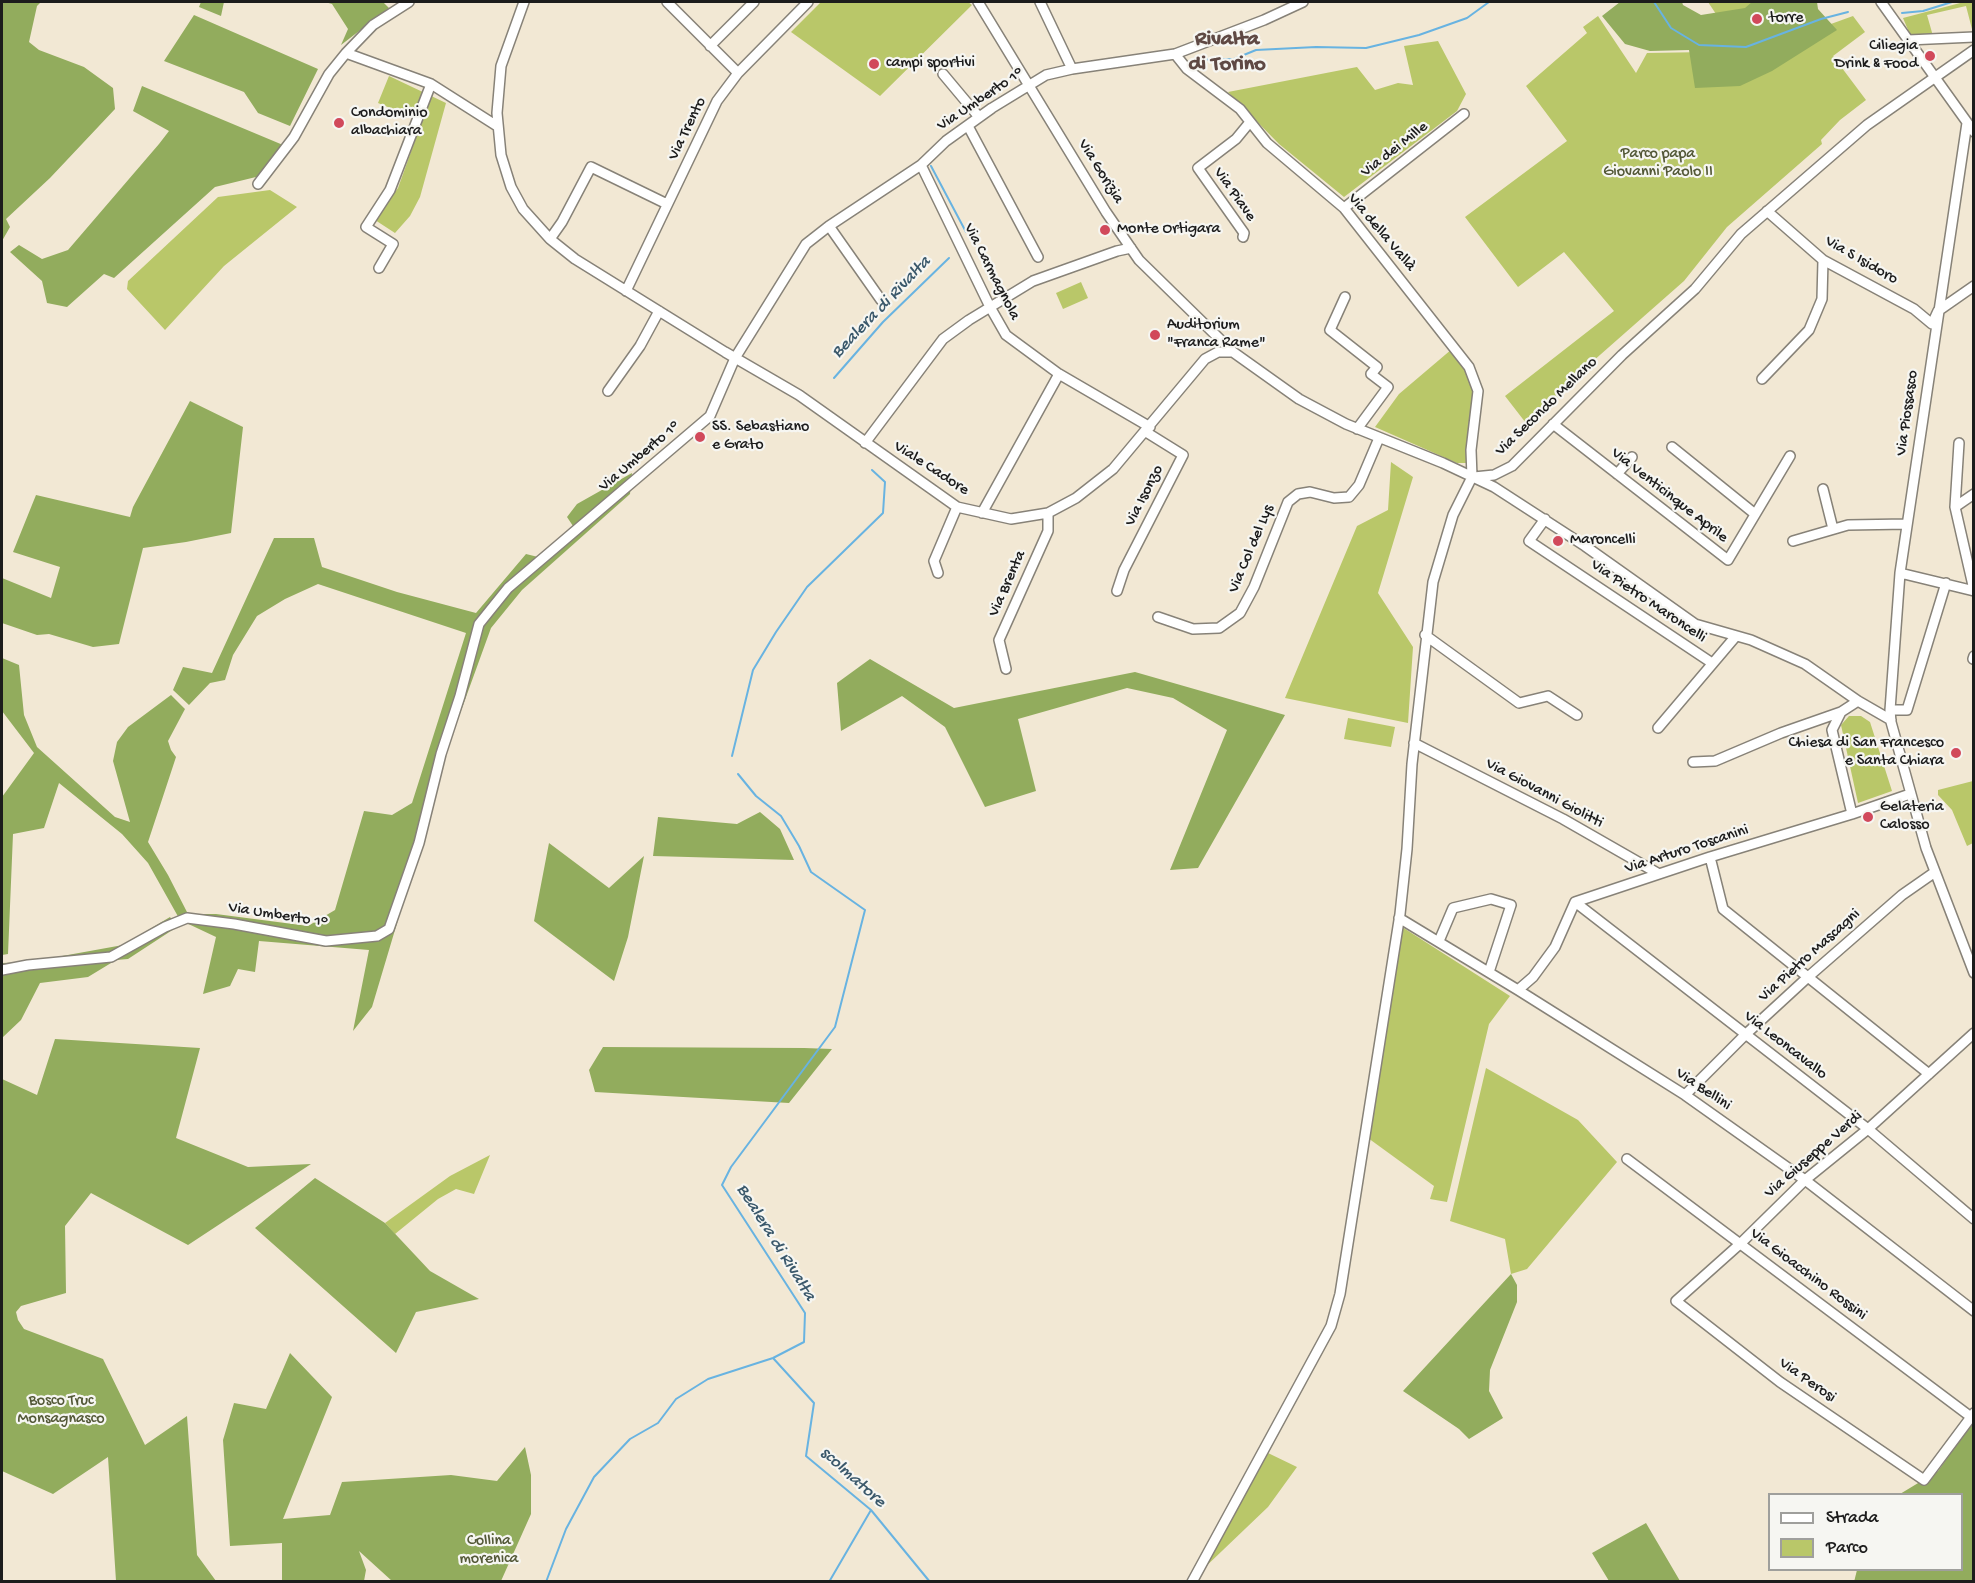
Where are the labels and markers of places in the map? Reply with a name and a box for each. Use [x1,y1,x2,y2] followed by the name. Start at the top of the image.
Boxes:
[1769,9,1803,29] place label: torre
[1750,12,1764,26] marker: torre
[1835,37,1918,75] place label: Ciliegia Drink & Food
[1923,49,1937,63] marker: Ciliegia Drink & Food
[886,54,975,74] place label: campi sportivi
[867,57,881,71] marker: campi sportivi
[351,104,427,142] place label: Condominio albachiara
[332,116,346,130] marker: Condominio albachiara
[1117,220,1220,240] place label: Monte Ortigara
[1098,223,1112,237] marker: Monte Ortigara
[1167,316,1266,354] place label: Auditorium "Franca Rame"
[1148,328,1162,342] marker: Auditorium "Franca Rame"
[712,418,809,456] place label: SS. Sebastiano e Grato
[693,430,707,444] marker: SS. Sebastiano e Grato
[1570,531,1636,551] place label: Maroncelli
[1551,534,1565,548] marker: Maroncelli
[1788,734,1944,772] place label: Chiesa di San Francesco e Santa Chiara
[1949,746,1963,760] marker: Chiesa di San Francesco e Santa Chiara
[1880,798,1944,836] place label: Gelateria Calosso
[1861,810,1875,824] marker: Gelateria Calosso

